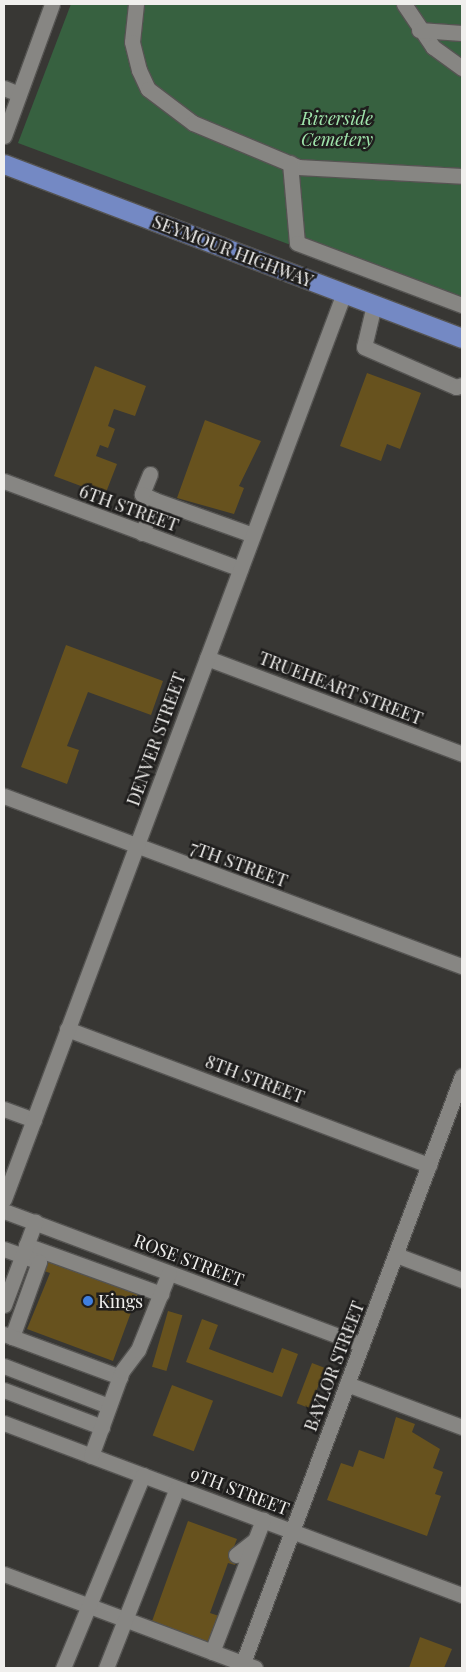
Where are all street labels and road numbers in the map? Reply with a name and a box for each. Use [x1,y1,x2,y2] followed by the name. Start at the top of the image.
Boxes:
[149,210,317,292] street label: SEYMOUR HIGHWAY
[76,480,182,536] street label: 6TH STREET
[256,647,426,729] street label: TRUEHEART STREET
[122,669,190,809] street label: DENVER STREET
[187,836,291,892] street label: 7TH STREET
[202,1050,308,1108] street label: 8TH STREET
[131,1229,247,1291] street label: ROSE STREET
[299,1298,369,1434] street label: BAYLOR STREET
[188,1462,292,1520] street label: 9TH STREET

